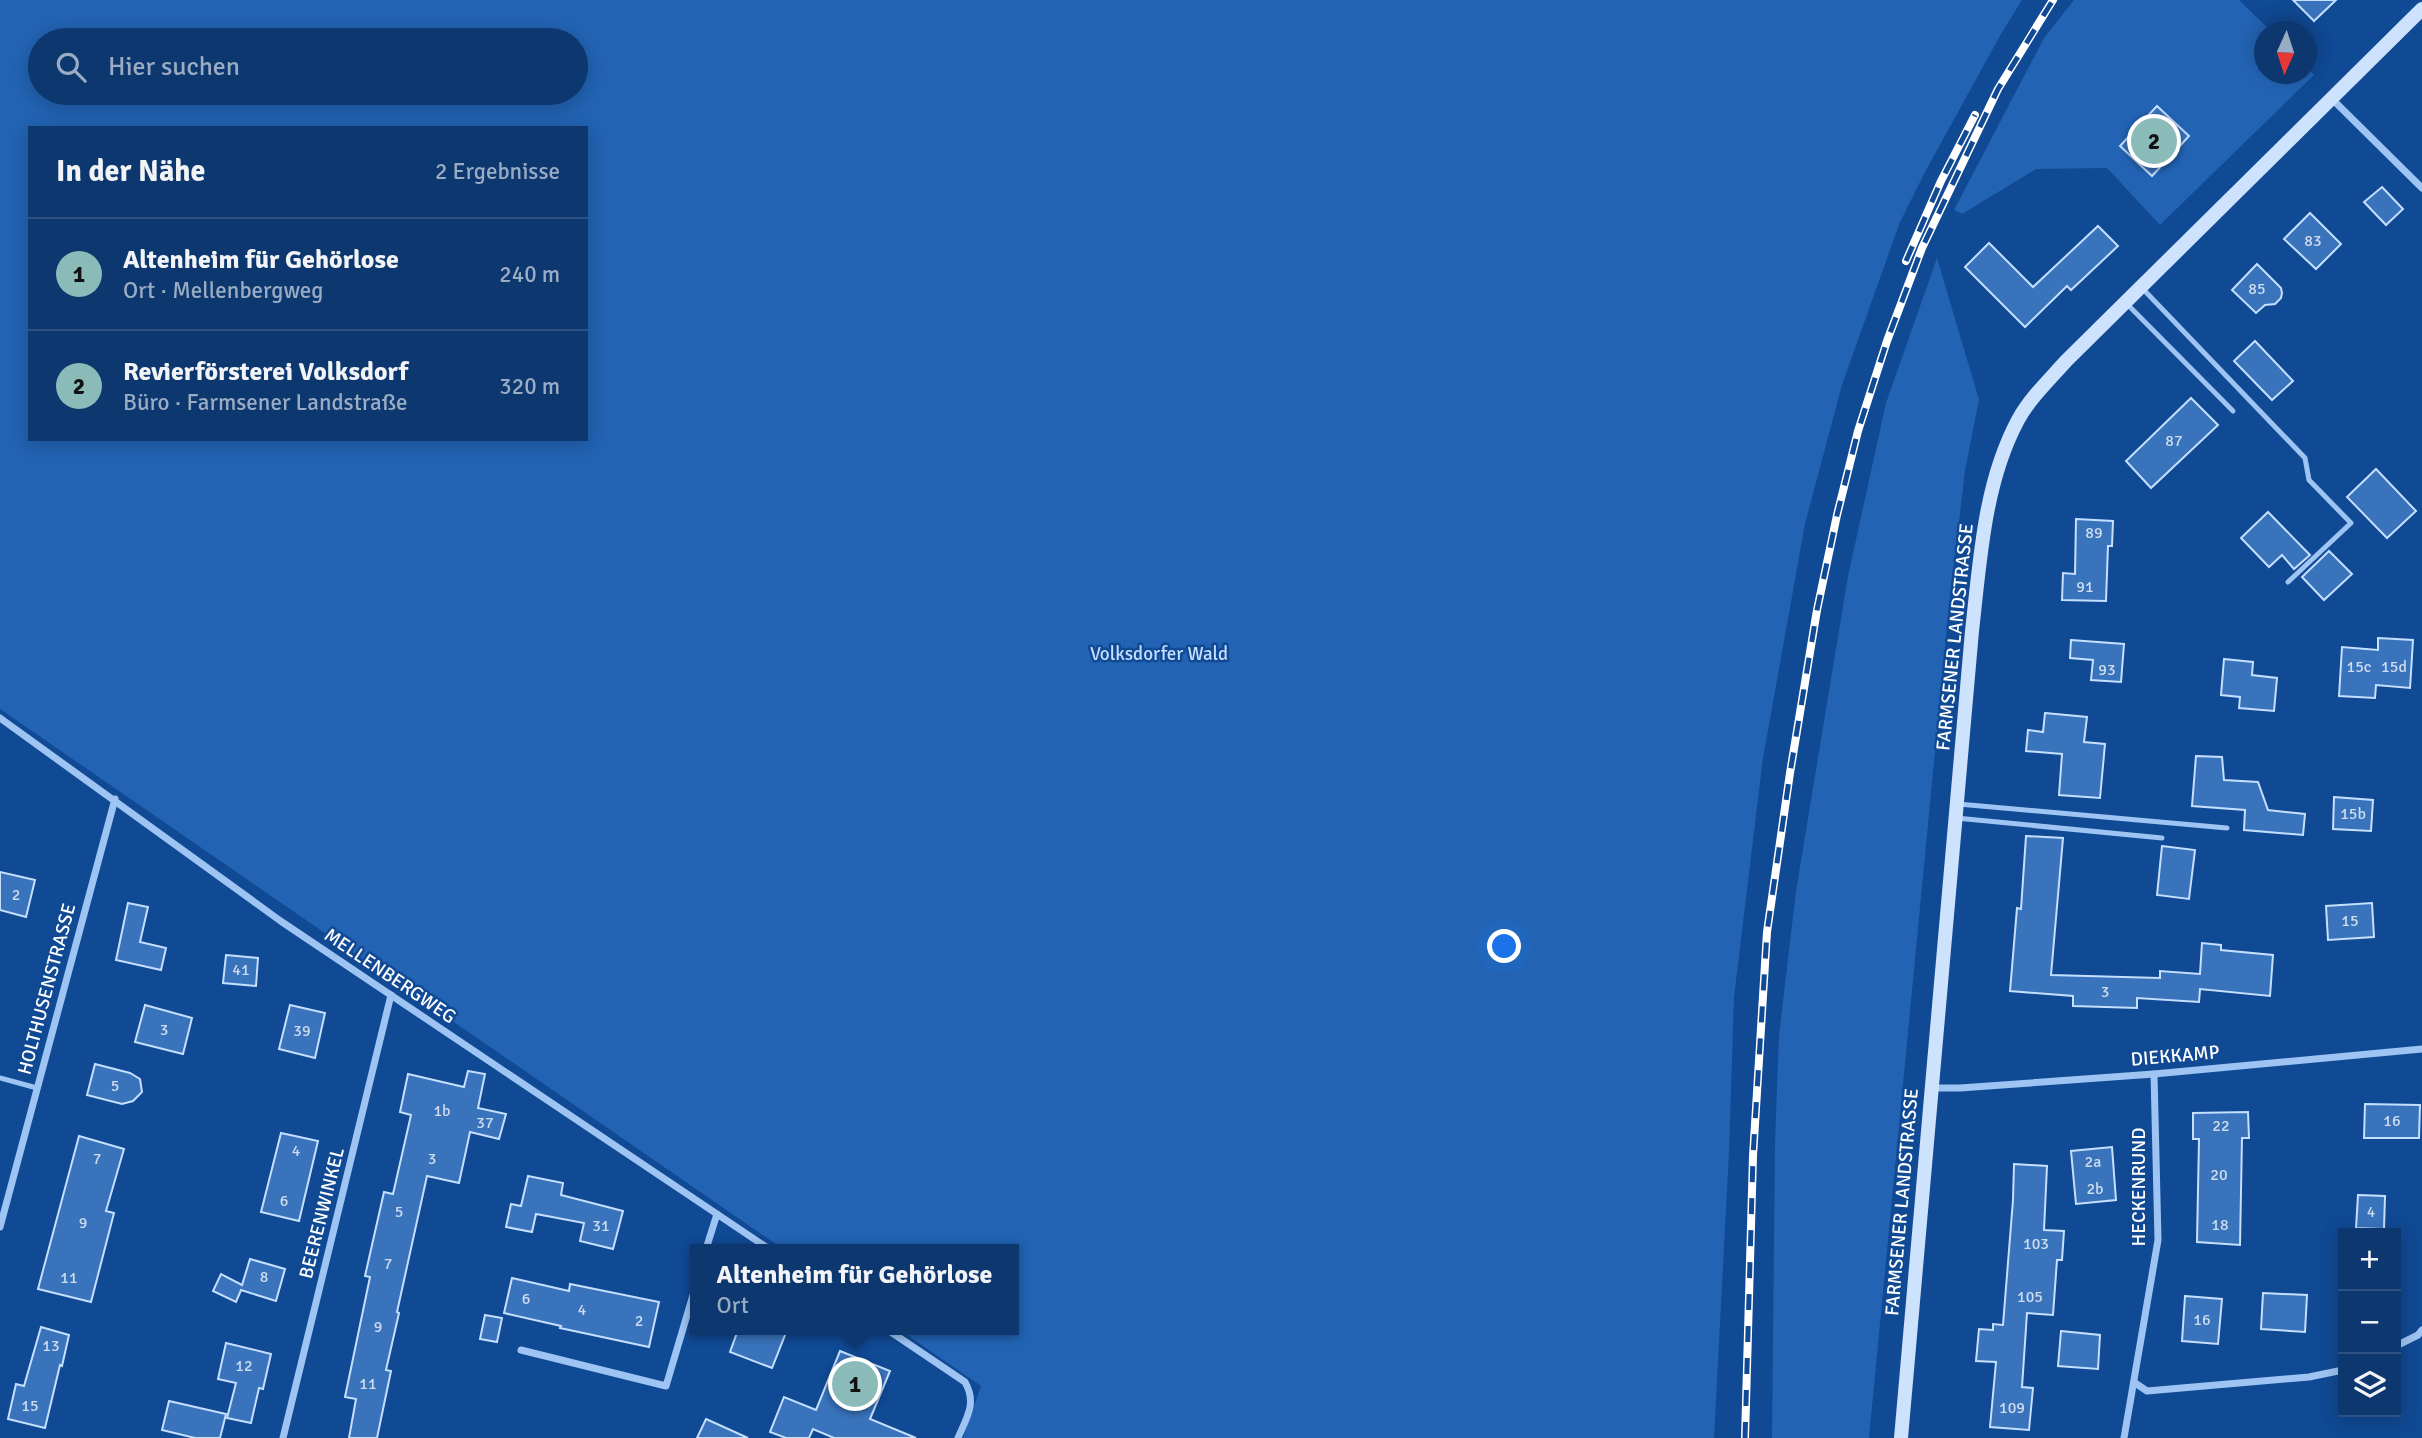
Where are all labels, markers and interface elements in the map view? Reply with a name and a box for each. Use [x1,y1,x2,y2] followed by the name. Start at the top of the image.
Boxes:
[2254,21,2317,84] north arrow
[28,28,588,105] search box
[52,48,90,86] icon: search
[108,51,240,83] text: Hier suchen
[2131,115,2177,167] pin: 2
[56,153,205,190] text: In der Nähe
[435,157,560,186] text: 2 Ergebnisse
[2304,231,2322,251] house number: 83
[123,244,399,276] text: Altenheim für Gehörlose
[73,260,85,289] text: 1
[499,260,560,289] text: 240 m
[123,276,323,305] text: Ort · Mellenbergweg
[2248,279,2266,299] house number: 85
[123,356,408,388] text: Revierförsterei Volksdorf
[73,372,85,401] text: 2
[499,372,560,401] text: 320 m
[123,388,408,417] text: Büro · Farmsener Landstraße
[2165,431,2183,451] house number: 87
[1931,522,1979,752] street label: FARMSENER LANDSTRASSE
[2085,523,2103,543] house number: 89
[2076,577,2094,597] house number: 91
[1090,642,1228,666] park label: Volksdorfer Wald
[2347,657,2371,677] house number: 15c
[2381,657,2407,677] house number: 15d
[2098,660,2116,680] house number: 93
[2340,804,2366,824] house number: 15b
[12,885,20,905] house number: 2
[13,901,81,1077] street label: HOLTHUSENSTRASSE
[2341,911,2359,931] house number: 15
[320,923,460,1029] street label: MELLENBERGWEG
[1487,929,1521,963] your location
[232,960,250,980] house number: 41
[2101,982,2109,1002] house number: 3
[160,1020,168,1040] house number: 3
[293,1021,311,1041] house number: 39
[2130,1040,2221,1072] street label: DIEKKAMP
[111,1076,119,1096] house number: 5
[1880,1087,1924,1317] street label: FARMSENER LANDSTRASSE
[433,1101,451,1121] house number: 1b
[2383,1111,2401,1131] house number: 16
[476,1113,494,1133] house number: 37
[2212,1116,2230,1136] house number: 22
[2127,1128,2151,1246] street label: HECKENRUND
[292,1141,301,1161] house number: 4
[294,1145,350,1281] street label: BEERENWINKEL
[93,1149,101,1169] house number: 7
[428,1149,436,1169] house number: 3
[2085,1152,2101,1172] house number: 2a
[2210,1165,2228,1185] house number: 20
[2086,1179,2104,1199] house number: 2b
[280,1191,288,1211] house number: 6
[395,1202,403,1222] house number: 5
[2367,1202,2376,1222] house number: 4
[79,1213,87,1233] house number: 9
[2211,1215,2229,1235] house number: 18
[592,1216,610,1236] house number: 31
[2338,1228,2401,1417] map controls
[2338,1228,2401,1291] button: +
[2023,1234,2049,1254] house number: 103
[690,1244,1019,1335] popup
[384,1254,392,1274] house number: 7
[717,1259,992,1291] text: Altenheim für Gehörlose
[260,1267,268,1287] house number: 8
[60,1268,78,1288] house number: 11
[2017,1287,2043,1307] house number: 105
[522,1289,530,1309] house number: 6
[717,1291,749,1320] text: Ort
[2338,1291,2401,1354] button: −
[578,1300,587,1320] house number: 4
[2193,1310,2211,1330] house number: 16
[635,1311,643,1331] house number: 2
[374,1317,382,1337] house number: 9
[42,1336,60,1356] house number: 13
[2338,1354,2401,1417] button: layers
[235,1356,253,1376] house number: 12
[832,1358,878,1410] pin: 1
[359,1374,377,1394] house number: 11
[21,1396,39,1416] house number: 15
[1999,1398,2025,1418] house number: 109

